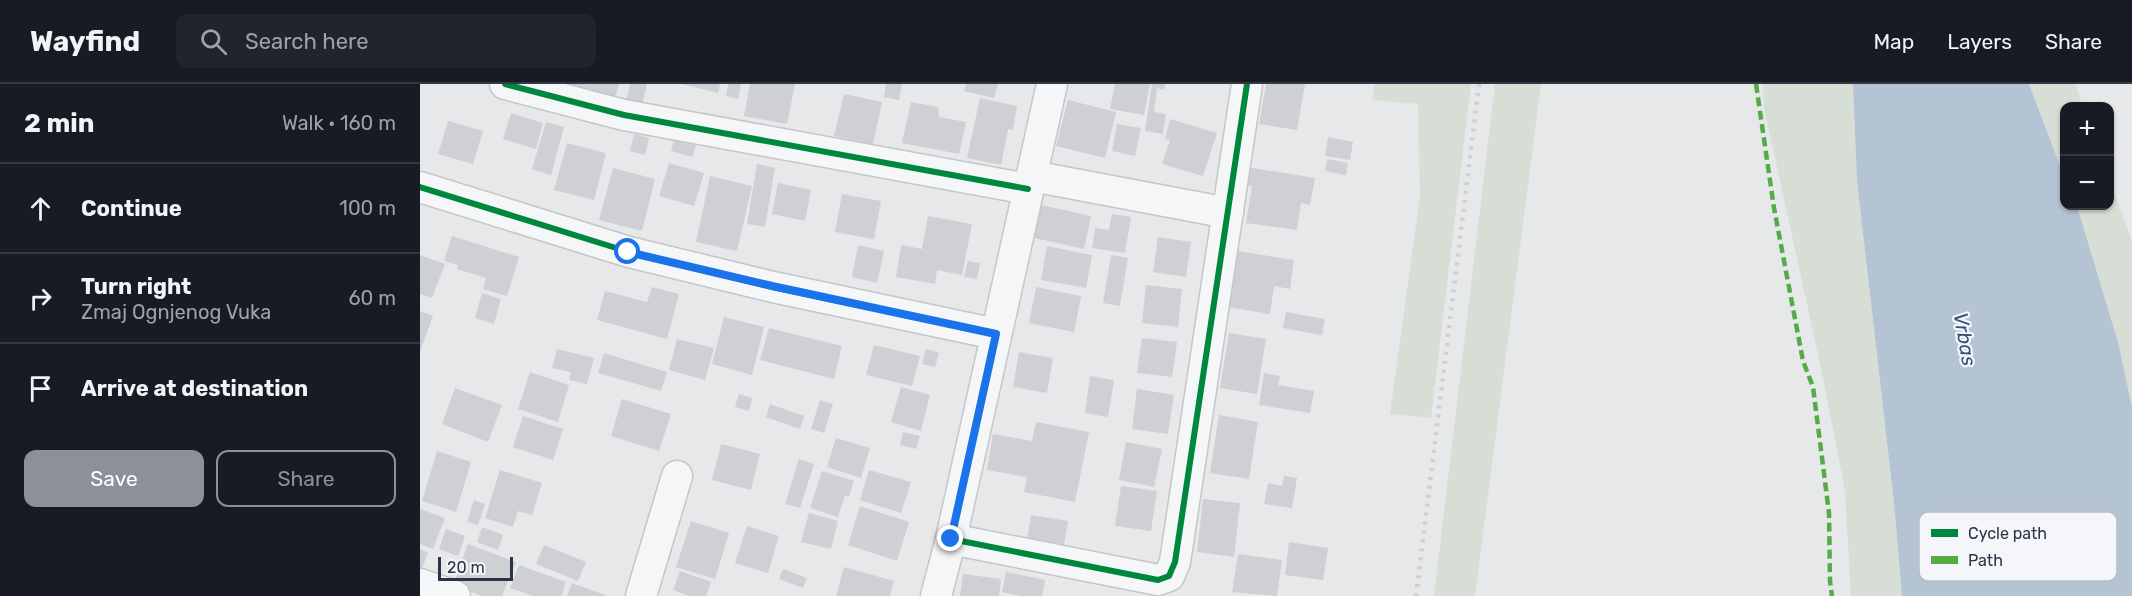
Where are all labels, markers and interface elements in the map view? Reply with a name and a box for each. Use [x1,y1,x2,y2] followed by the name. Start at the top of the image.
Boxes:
[176,14,596,68] search box
[30,25,140,58] text: Wayfind
[197,25,230,58] icon: search
[245,28,369,55] text: Search here
[1873,29,1914,54] text: Map
[1947,29,2012,54] text: Layers
[2045,29,2102,54] text: Share
[2060,102,2114,210] map controls
[2060,102,2114,156] button: +
[24,108,94,139] text: 2 min
[282,111,396,135] text: Walk · 160 m
[2060,156,2114,210] button: −
[24,192,57,225] icon: ahead
[81,195,182,222] text: Continue
[339,196,396,220] text: 100 m
[614,238,640,264] route start
[81,273,191,300] text: Turn right
[24,282,57,315] icon: right
[349,286,396,310] text: 60 m
[81,300,271,324] text: Zmaj Ognjenog Vuka
[1949,310,1981,368] water label: Vrbas
[24,372,57,405] icon: arrive
[81,375,308,402] text: Arrive at destination
[24,450,204,507] button: Save
[216,450,396,507] button: Share
[1919,512,2117,581] legend
[1968,524,2047,543] text: Cycle path
[937,525,963,551] route end
[1968,551,2003,570] text: Path
[438,554,513,582] scale bar
[447,558,485,577] text: 20 m

